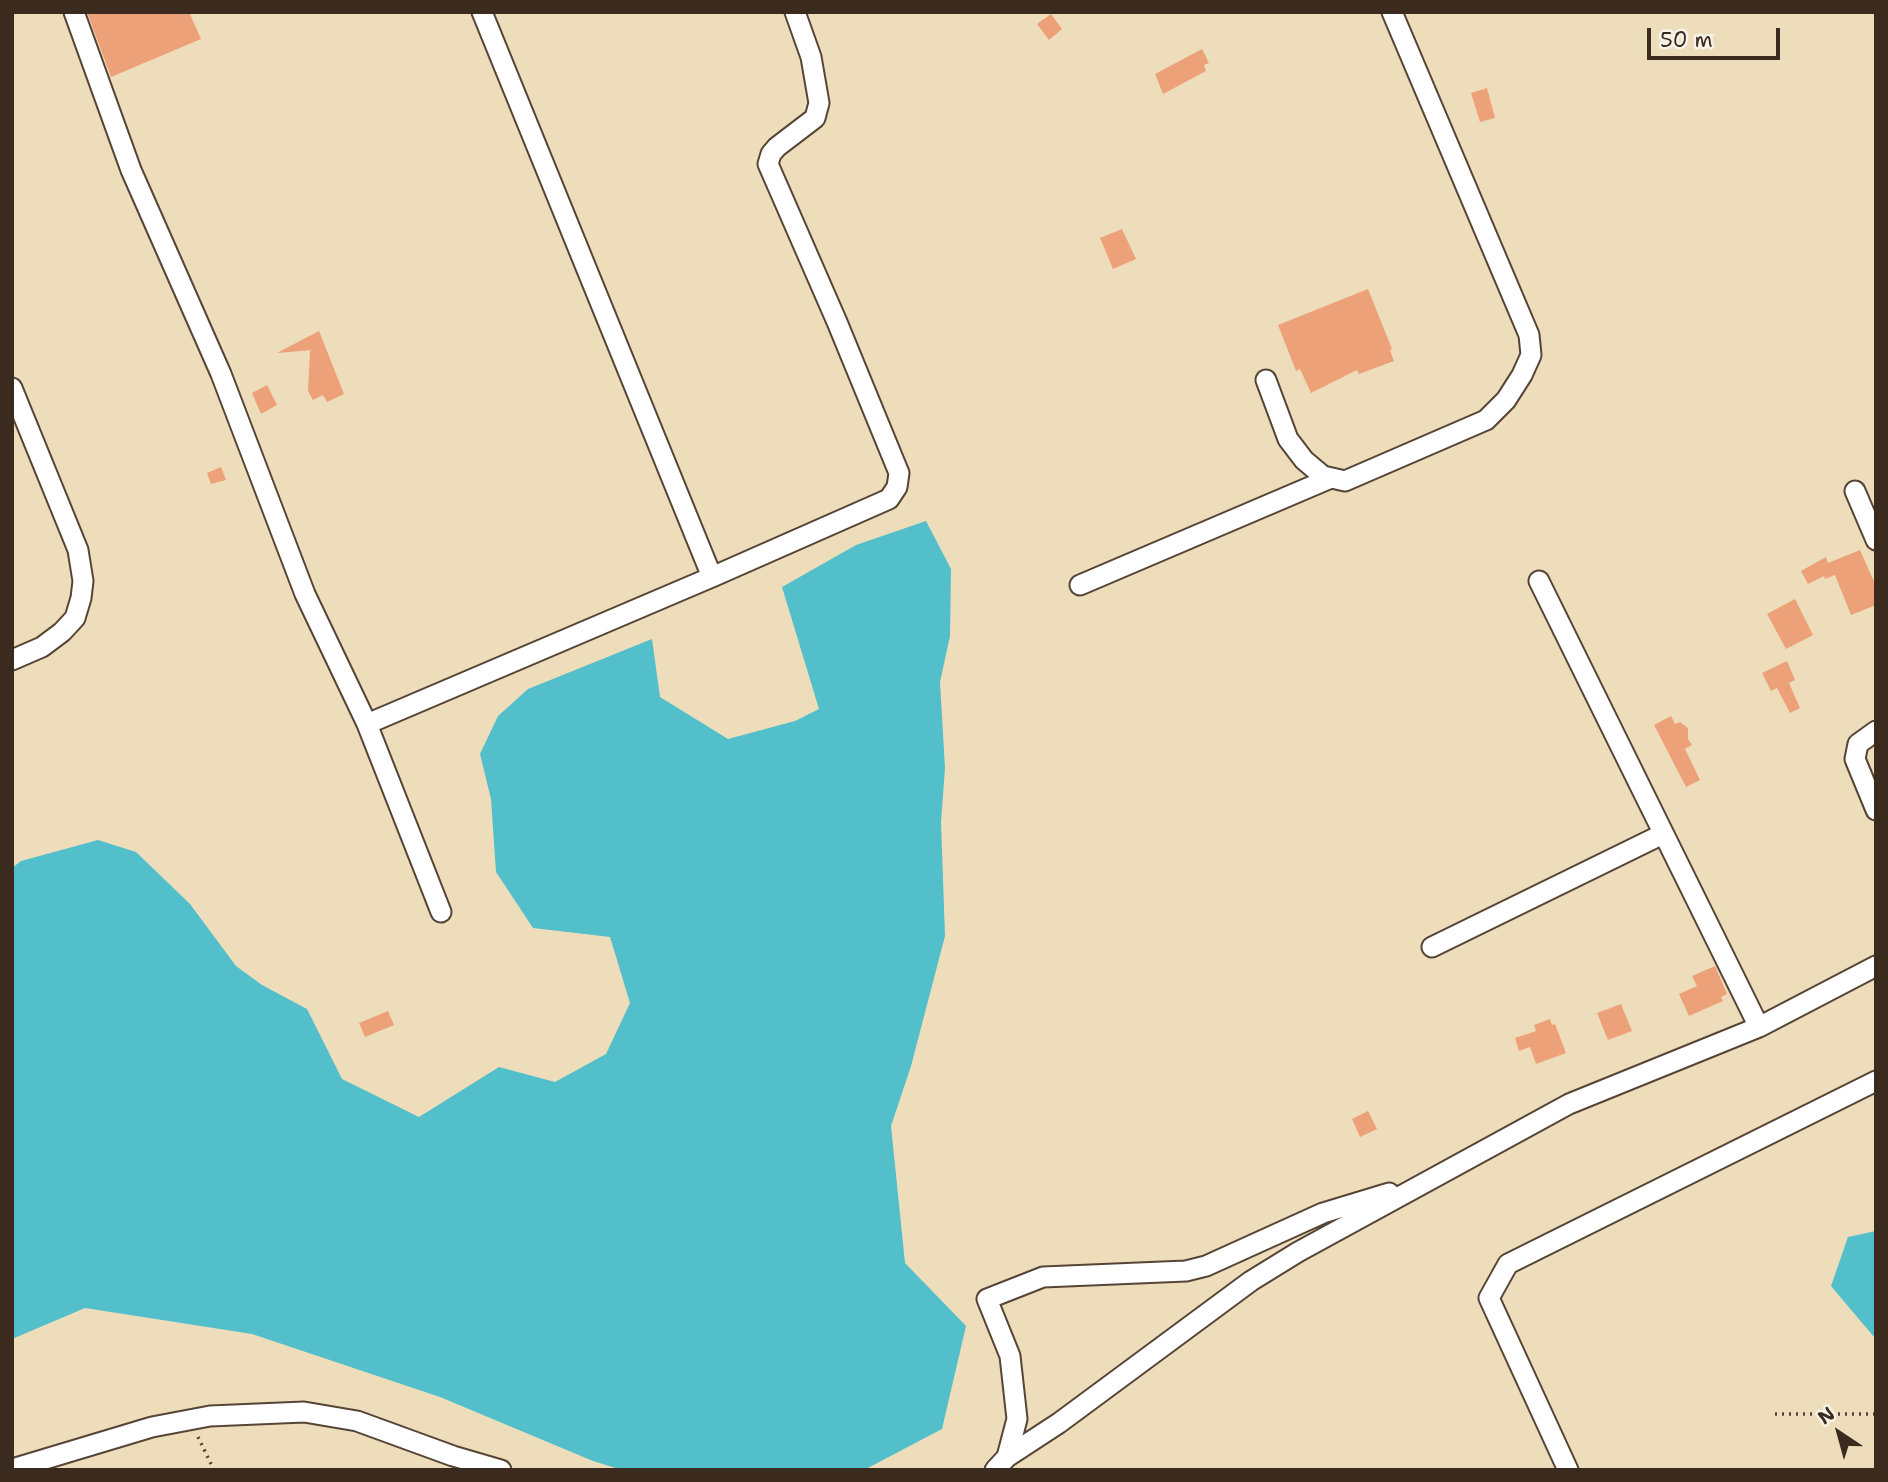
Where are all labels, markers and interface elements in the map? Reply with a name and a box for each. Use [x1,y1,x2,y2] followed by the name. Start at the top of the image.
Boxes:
[1650,14,1783,58] scale bar
[1660,26,1713,54] text: 50 m
[1804,1398,1874,1468] north arrow
[1813,1401,1840,1430] text: N

